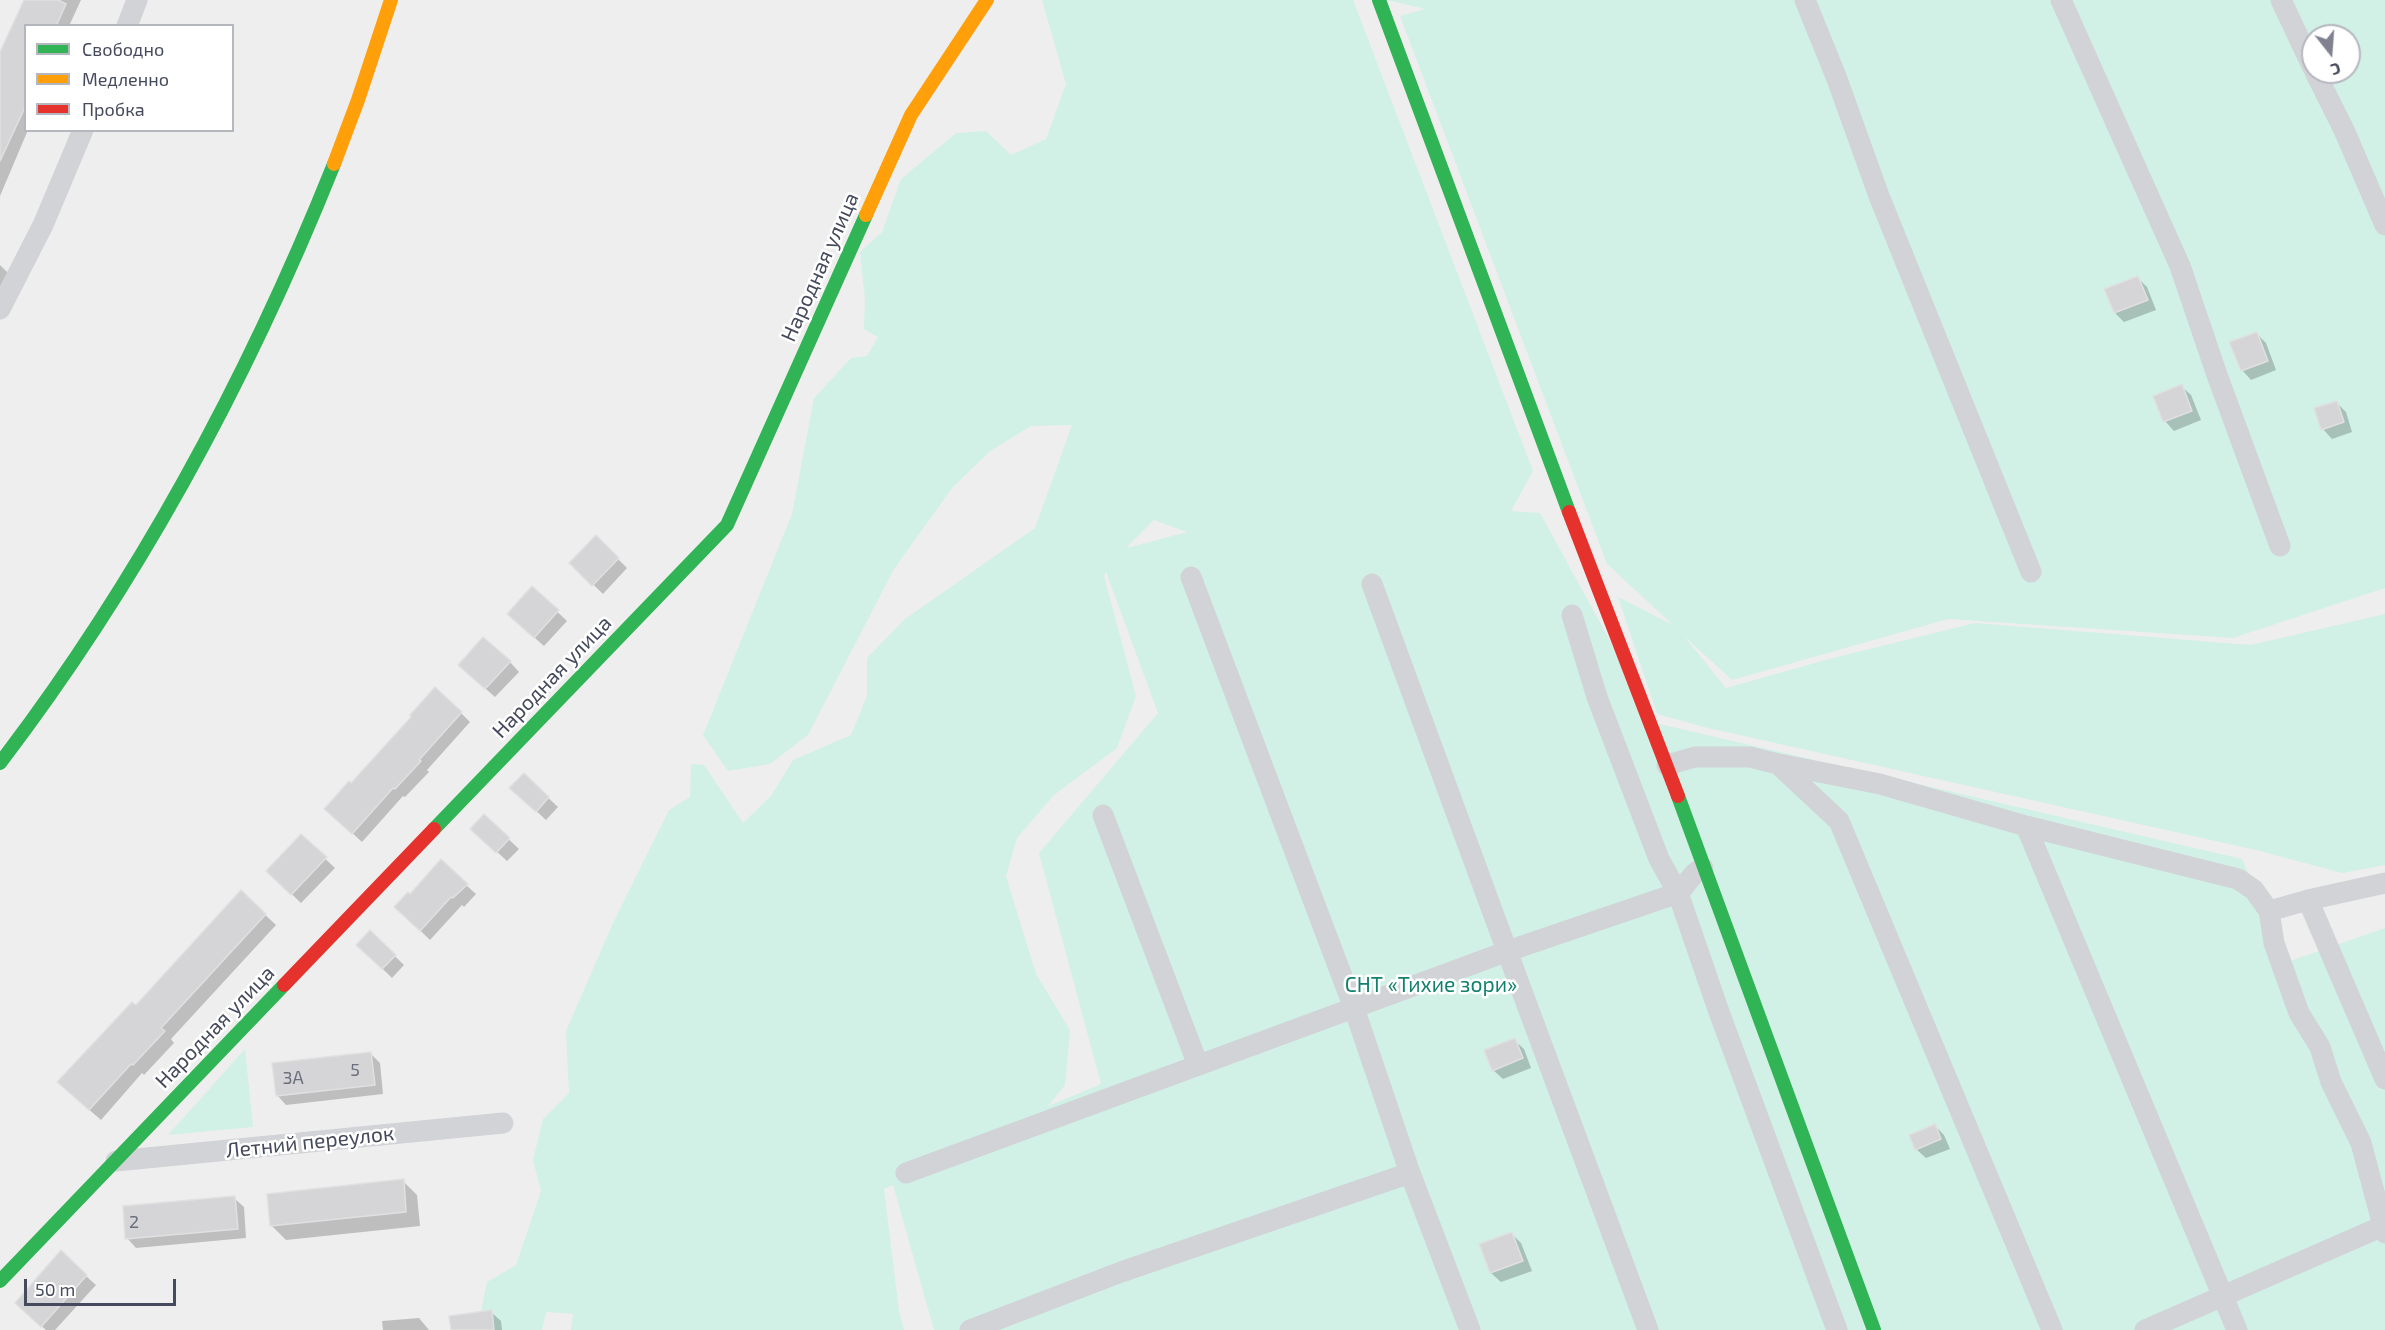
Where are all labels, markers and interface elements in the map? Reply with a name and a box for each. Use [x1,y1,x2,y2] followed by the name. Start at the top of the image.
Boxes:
[24,24,234,132] legend
[2301,24,2361,84] north arrow
[82,38,164,60] text: Свободно
[2329,59,2343,80] text: С
[82,68,169,90] text: Медленно
[82,98,145,120] text: Пробка
[776,189,864,345] street label: Народная улица
[487,611,617,743] street label: Народная улица
[150,961,280,1093] street label: Народная улица
[1345,972,1517,998] park label: СНТ «Тихие зори»
[350,1059,360,1081] house number: 5
[282,1067,304,1089] house number: 3А
[225,1121,395,1163] street label: Летний переулок
[129,1211,139,1233] house number: 2
[27,1267,178,1305] scale bar
[35,1278,75,1300] text: 50 m

